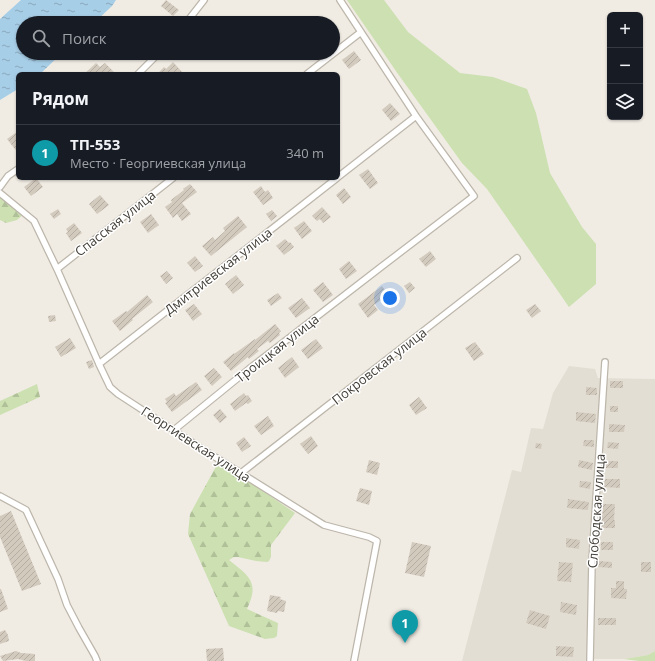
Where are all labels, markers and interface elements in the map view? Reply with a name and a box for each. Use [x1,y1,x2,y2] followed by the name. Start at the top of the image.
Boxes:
[607,12,643,120] map controls
[607,12,643,48] button: +
[16,16,340,60] search box
[30,27,52,49] icon: search
[62,28,106,48] text: Поиск
[607,48,643,84] button: −
[607,84,643,120] button: layers
[32,87,89,110] text: Рядом
[70,134,120,154] text: ТП-553
[41,144,49,162] text: 1
[286,144,324,162] text: 340 m
[70,154,246,172] text: Место · Георгиевская улица
[71,186,159,260] street label: Спасская улица
[160,223,276,319] street label: Дмитриевская улица
[380,288,400,308] your location
[231,310,323,386] street label: Троицкая улица
[328,323,430,409] street label: Покровская улица
[138,402,254,486] street label: Георгиевская улица
[583,453,609,569] street label: Слободская улица
[392,610,418,643] pin: 1

